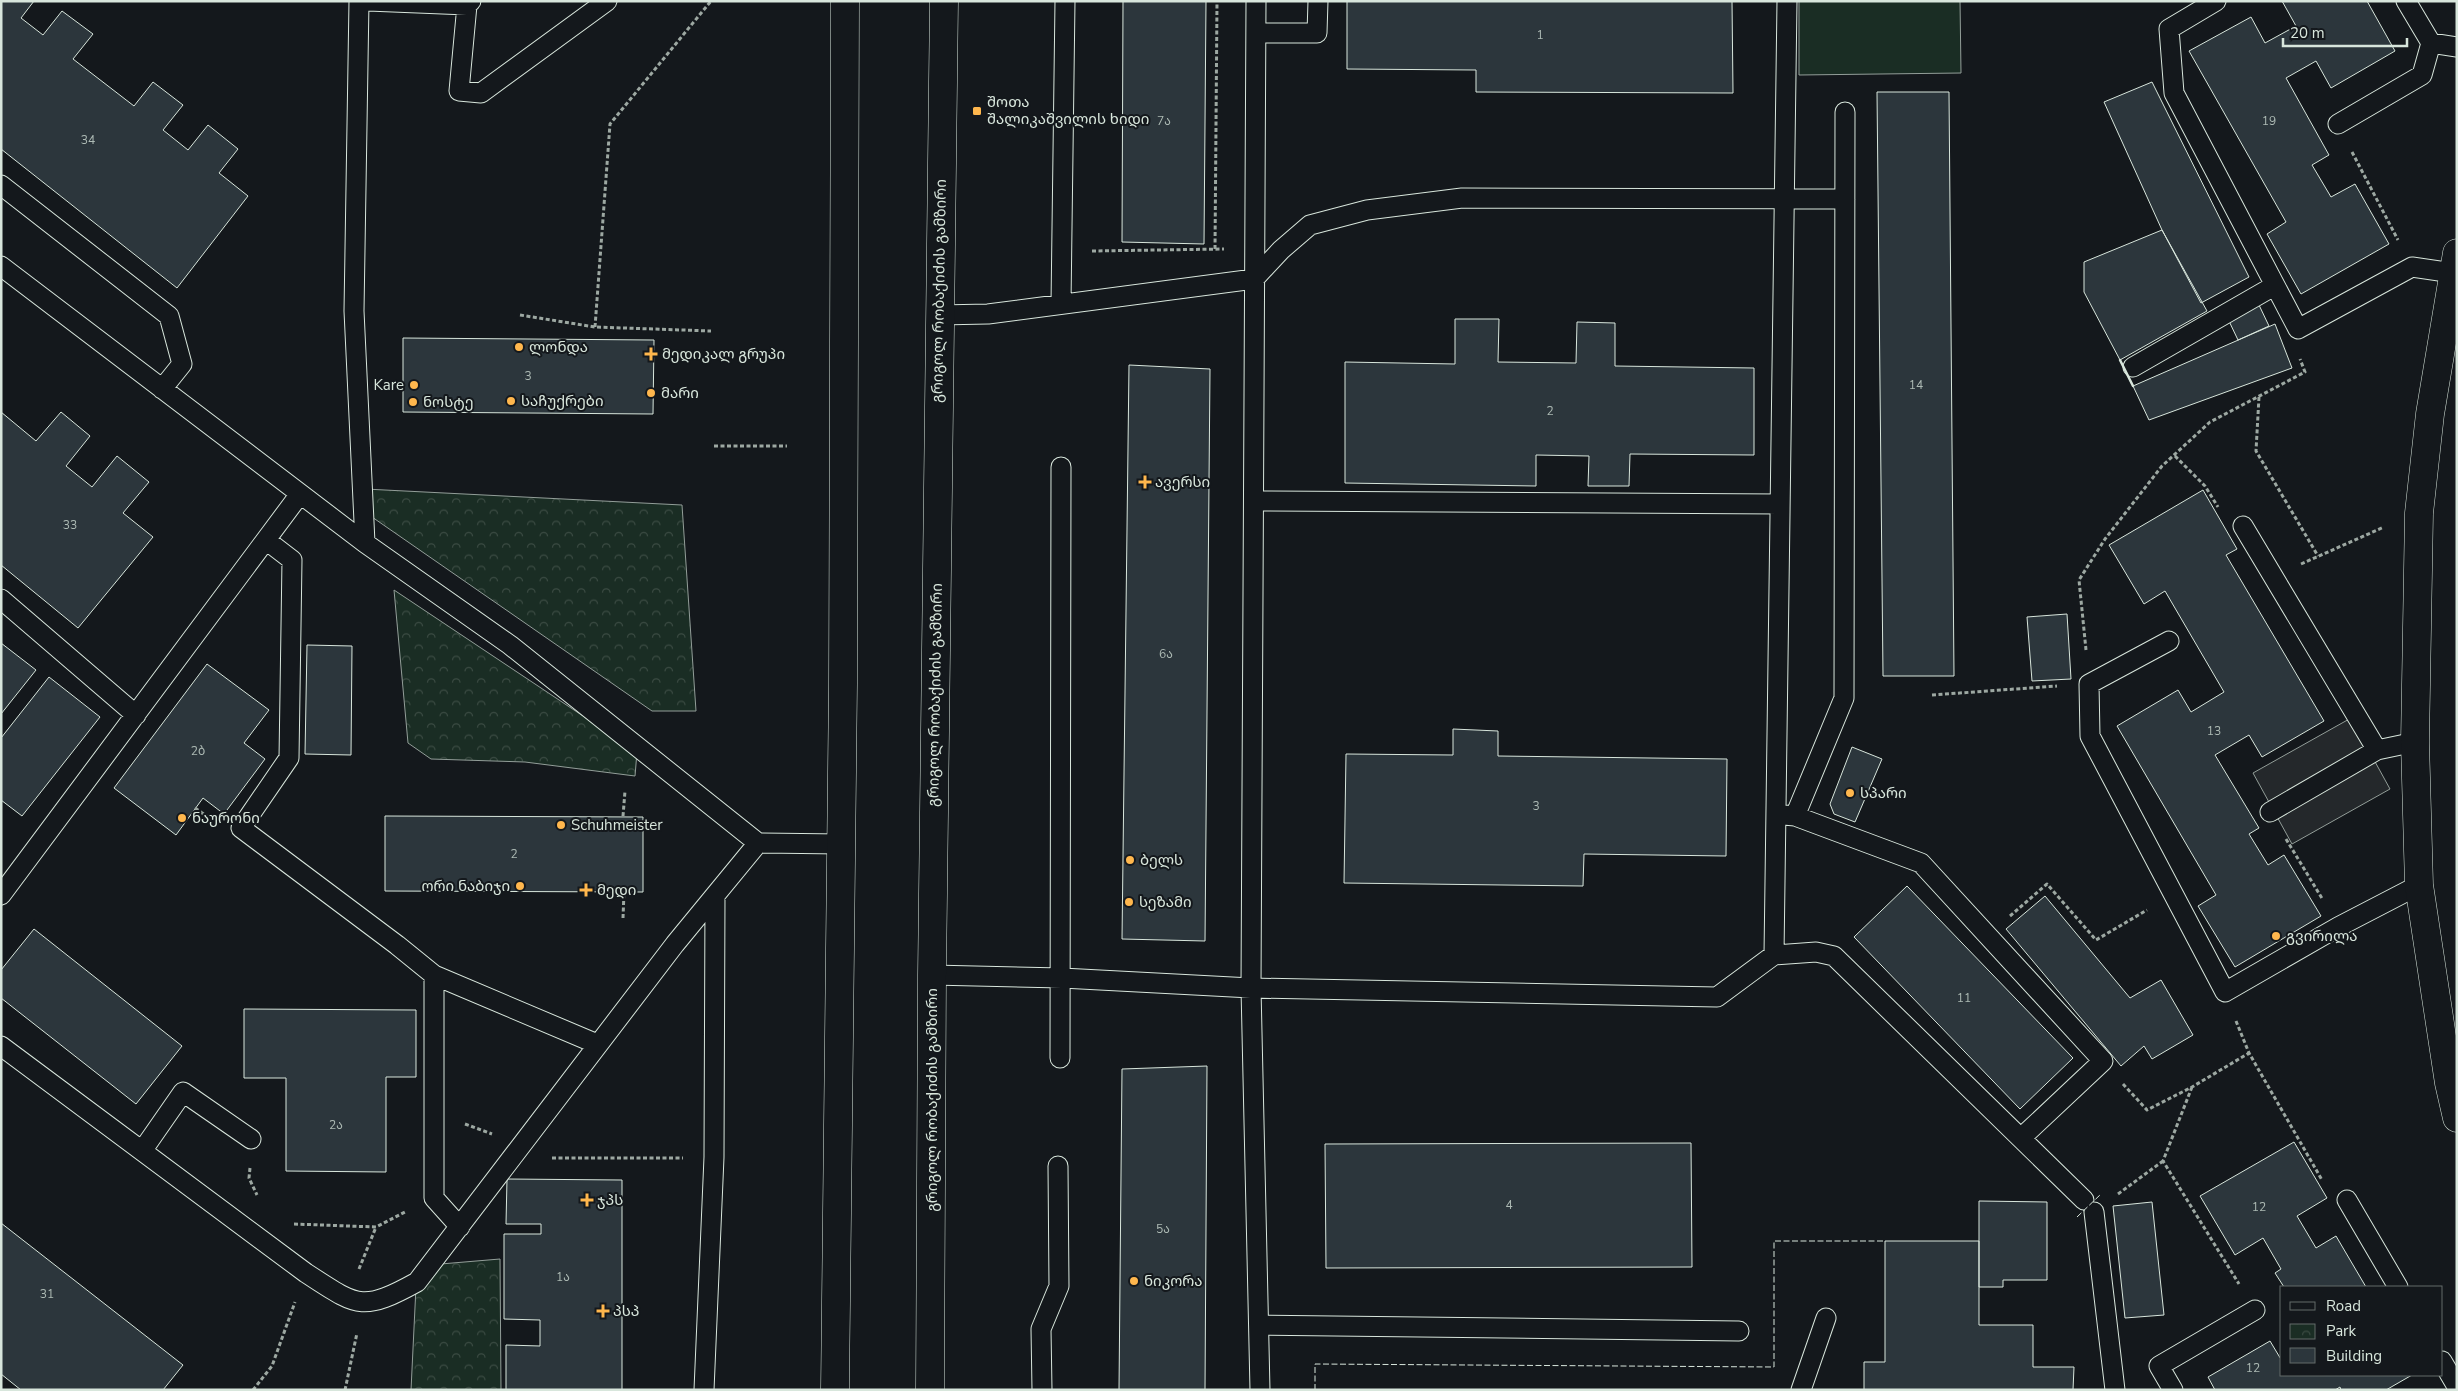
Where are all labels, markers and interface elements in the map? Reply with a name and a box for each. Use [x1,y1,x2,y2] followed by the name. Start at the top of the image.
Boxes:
[2283,15,2407,47] scale bar
[2290,23,2325,43] text: 20 m
[1536,27,1544,43] house number: 1
[987,92,1149,129] place label: შოთა შალიკაშვილის ხიდი
[971,105,983,117] marker: შოთა შალიკაშვილის ხიდი
[1157,113,1171,129] house number: 7ა
[2262,113,2276,129] house number: 19
[81,132,95,148] house number: 34
[927,179,951,403] street label: გრიგოლ რობაქიძის გამზირი
[529,337,588,357] place label: ლონდა
[513,341,525,353] marker: ლონდა
[662,344,785,364] place label: მედიკალ გრუპი
[644,347,658,361] marker: მედიკალ გრუპი
[524,368,532,384] house number: 3
[373,375,404,395] place label: Kare
[1909,377,1923,393] house number: 14
[408,379,420,391] marker: Kare
[661,383,699,403] place label: მარი
[645,387,657,399] marker: მარი
[521,391,604,411] place label: საჩუქრები
[423,392,474,412] place label: ნოსტე
[505,395,517,407] marker: საჩუქრები
[407,396,419,408] marker: ნოსტე
[1546,403,1554,419] house number: 2
[1155,472,1210,492] place label: ავერსი
[1139,476,1151,488] marker: ავერსი
[63,517,77,533] house number: 33
[923,583,947,807] street label: გრიგოლ რობაქიძის გამზირი
[1159,646,1173,662] house number: 6ა
[2207,723,2221,739] house number: 13
[191,743,205,759] house number: 2ბ
[1860,783,1907,803] place label: სპარი
[1844,787,1856,799] marker: სპარი
[1532,798,1540,814] house number: 3
[192,808,260,828] place label: ნაურონი
[176,812,188,824] marker: ნაურონი
[571,815,663,835] place label: Schuhmeister
[555,819,567,831] marker: Schuhmeister
[510,846,518,862] house number: 2
[1140,850,1183,870] place label: ბელს
[1124,854,1136,866] marker: ბელს
[421,876,510,896] place label: ორი ნაბიჯი
[514,880,526,892] marker: ორი ნაბიჯი
[597,880,636,900] place label: მედი
[579,883,593,897] marker: მედი
[1139,892,1192,912] place label: სეზამი
[1123,896,1135,908] marker: სეზამი
[2286,926,2357,946] place label: გვირილა
[2270,930,2282,942] marker: გვირილა
[922,988,942,1212] street label: გრიგოლ რობაქიძის გამზირი
[1957,990,1971,1006] house number: 11
[329,1117,343,1133] house number: 2ა
[597,1190,623,1210] place label: ჯპს
[581,1194,593,1206] marker: ჯპს
[1505,1197,1513,1213] house number: 4
[2252,1199,2266,1215] house number: 12
[1156,1221,1170,1237] house number: 5ა
[556,1269,570,1285] house number: 1ა
[1144,1271,1203,1291] place label: ნიკორა
[1128,1275,1140,1287] marker: ნიკორა
[40,1286,54,1302] house number: 31
[2280,1286,2443,1376] legend
[2326,1296,2361,1316] text: Road
[613,1301,639,1321] place label: პსპ
[597,1305,609,1317] marker: პსპ
[2326,1321,2356,1341] text: Park
[2326,1346,2382,1366] text: Building
[2246,1360,2260,1376] house number: 12

